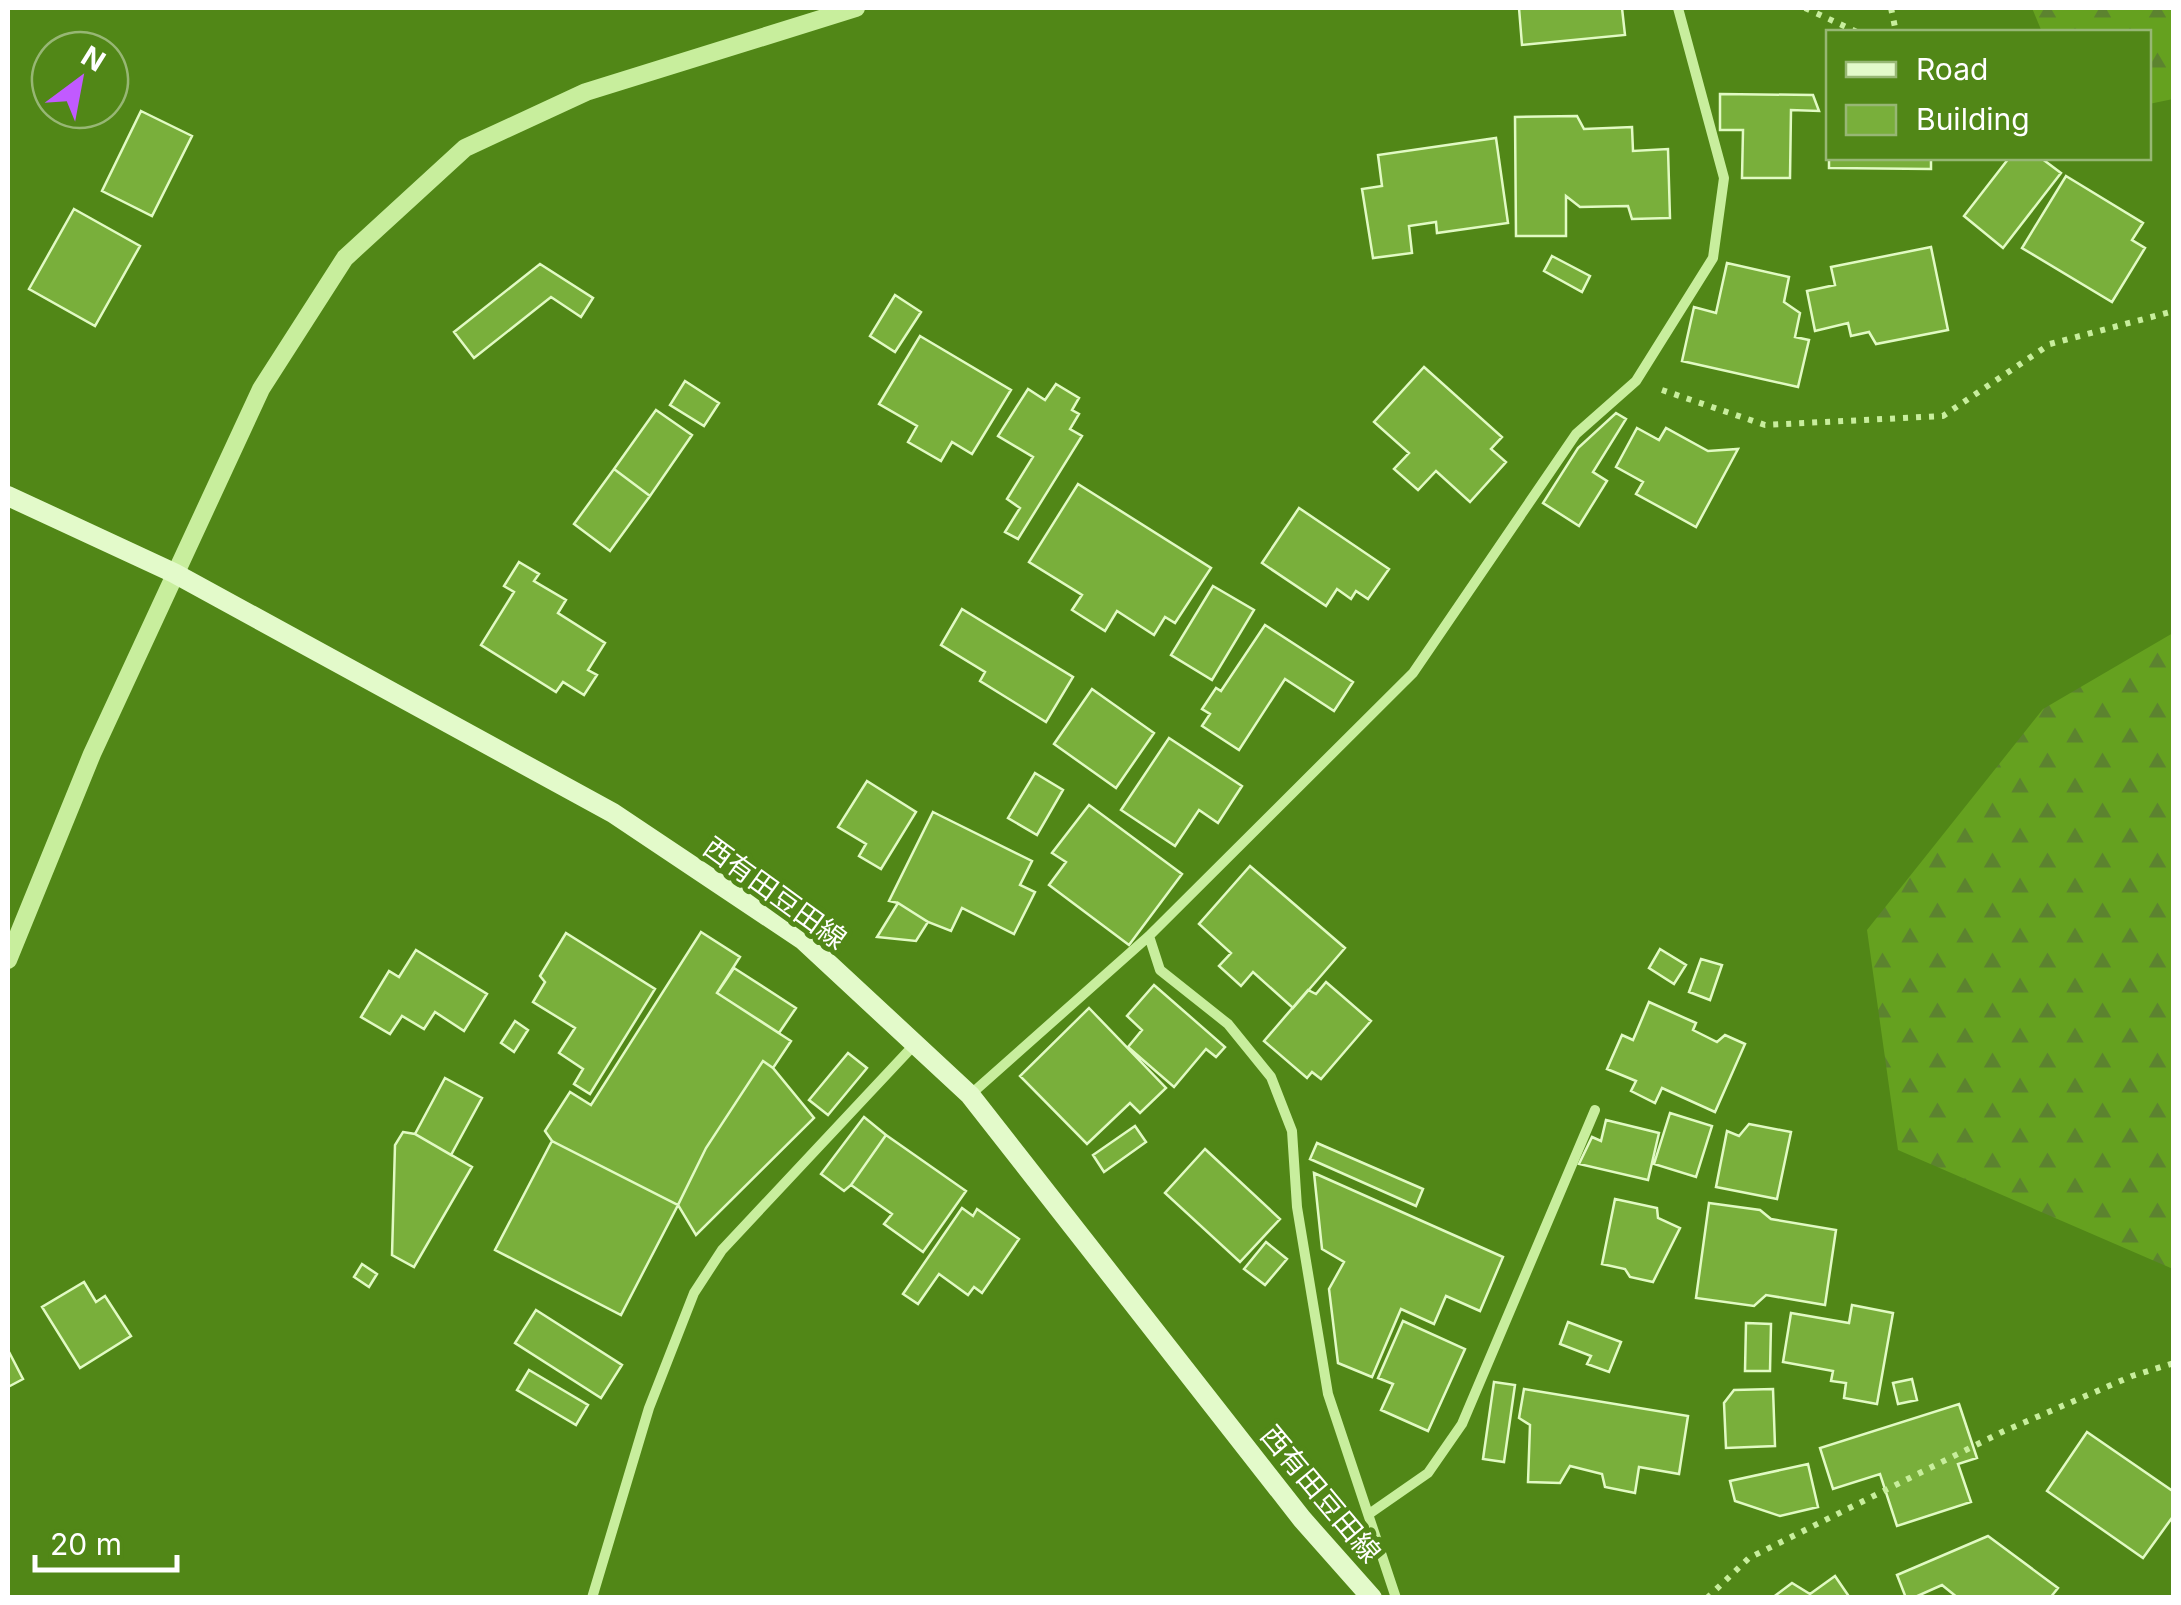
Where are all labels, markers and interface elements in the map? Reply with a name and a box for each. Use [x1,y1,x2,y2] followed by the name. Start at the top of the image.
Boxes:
[30,30,130,130] north arrow
[1826,30,2151,160] legend
[75,39,111,79] text: N
[1916,51,1988,87] text: Road
[1916,101,2030,137] text: Building
[697,830,853,956] street label: 西有田豆田線
[1254,1419,1388,1569] street label: 西有田豆田線
[35,1510,178,1572] scale bar
[50,1526,122,1562] text: 20 m

